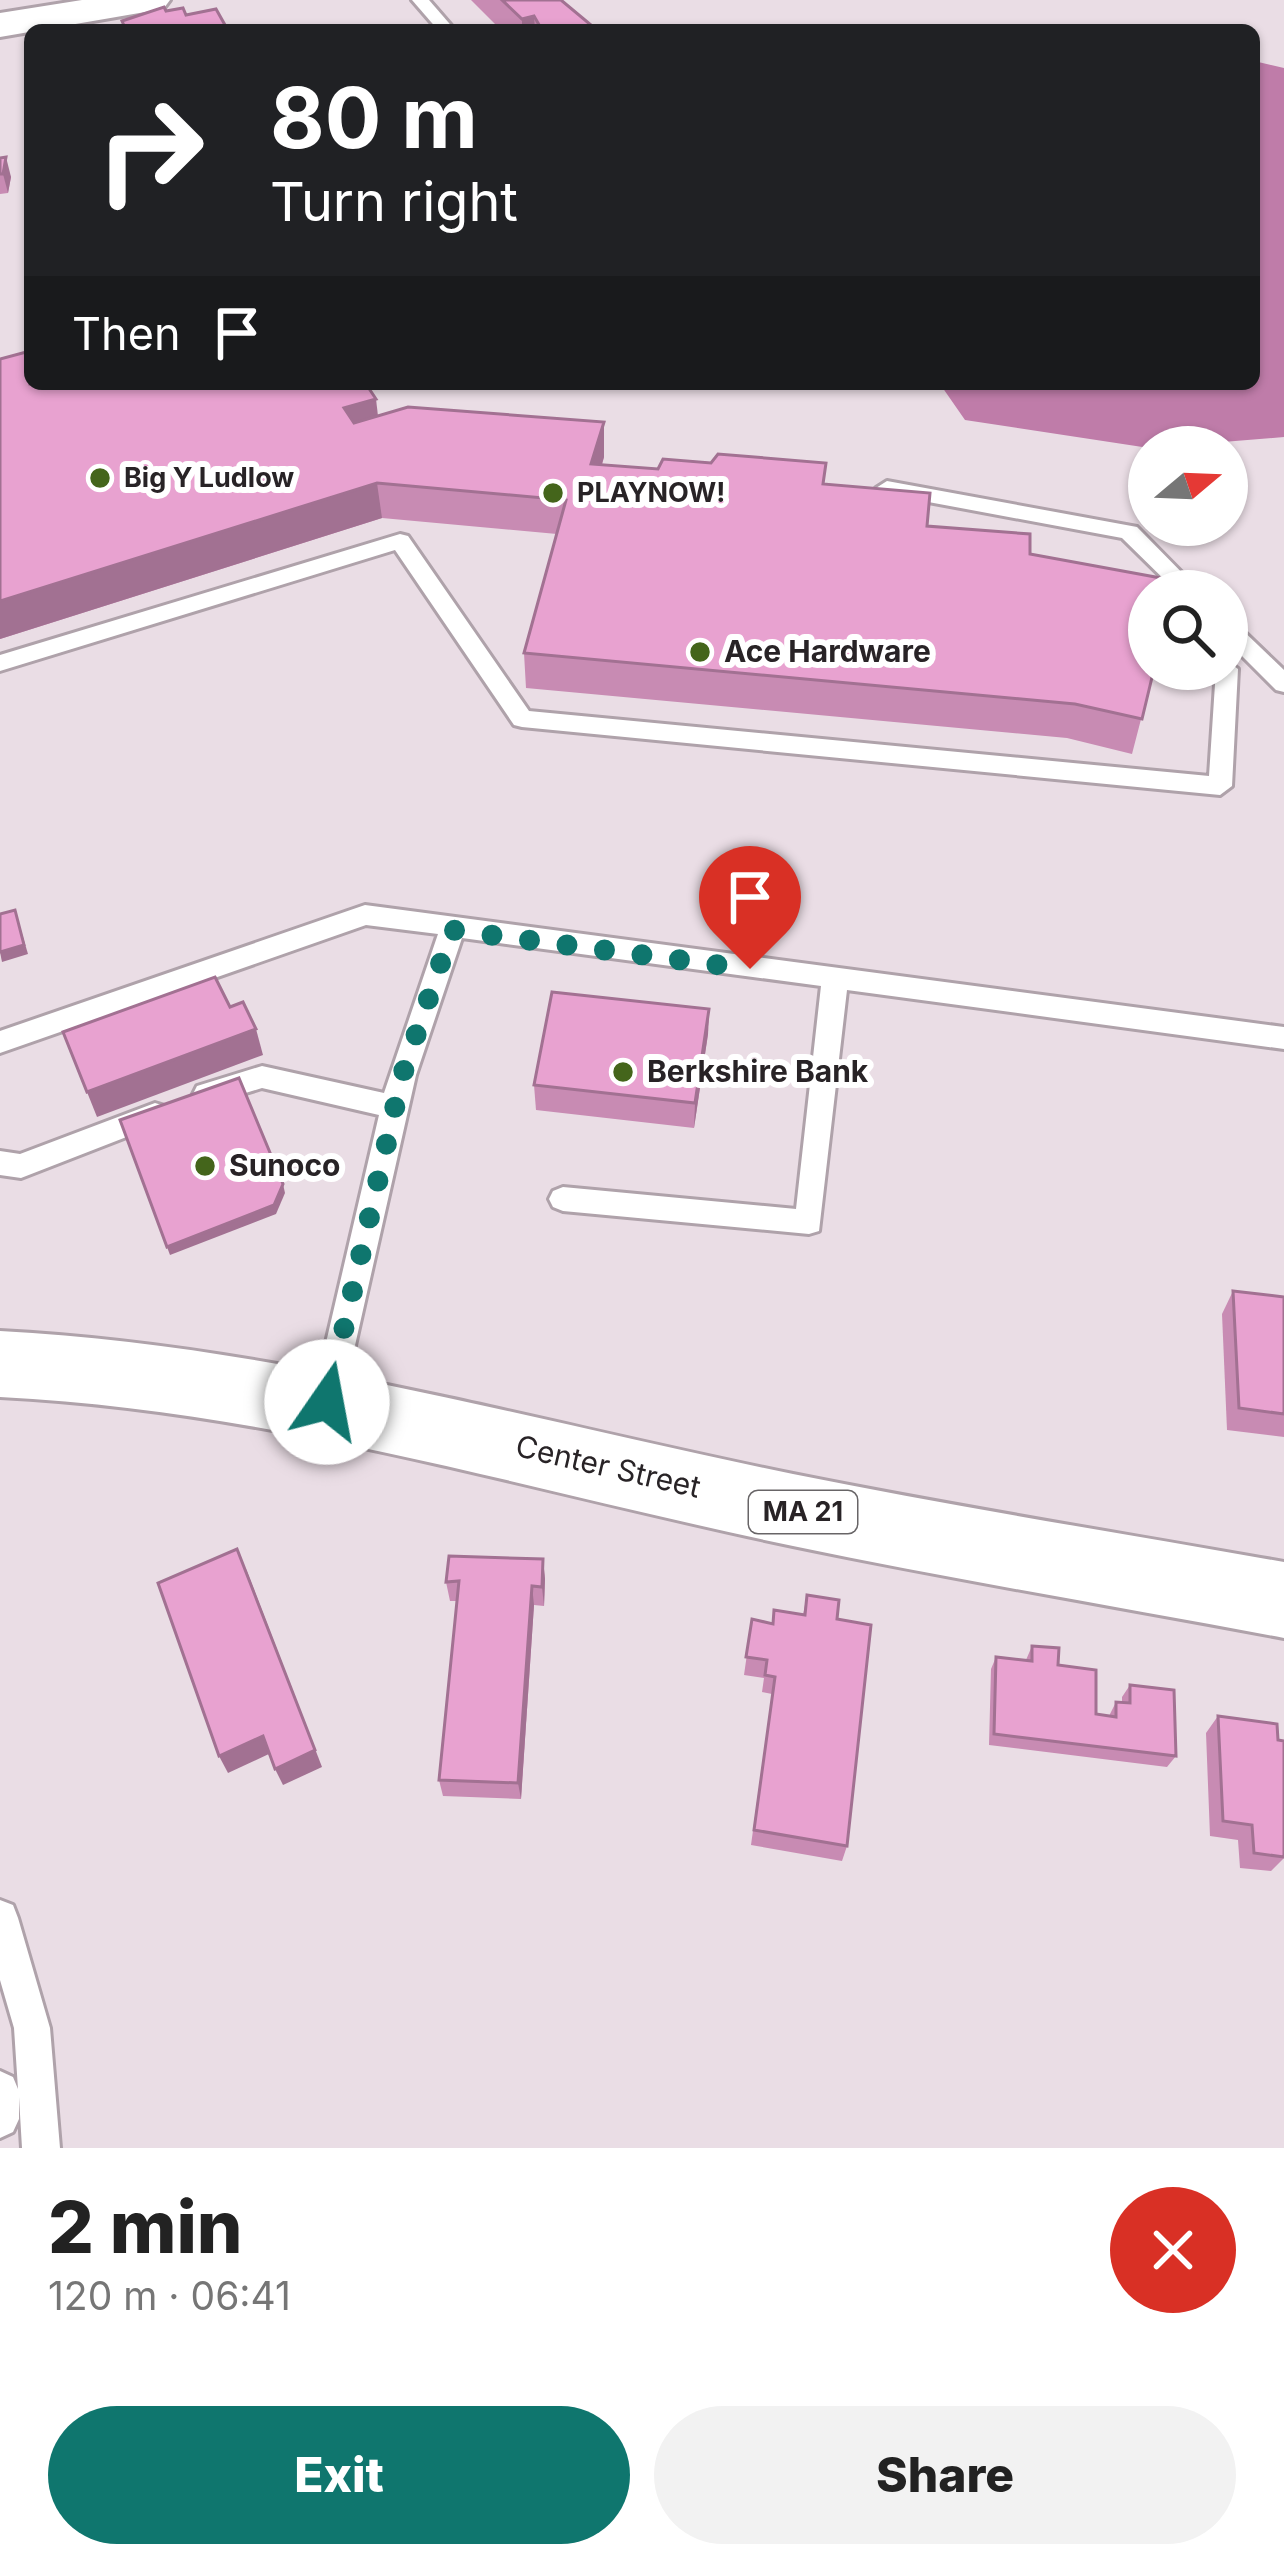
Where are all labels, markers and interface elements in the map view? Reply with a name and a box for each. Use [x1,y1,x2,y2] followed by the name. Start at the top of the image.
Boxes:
[270,67,478,168] text: 80 m
[72,72,228,228] icon: right
[270,169,518,234] text: Turn right
[204,300,270,366] icon: arrive
[72,306,180,361] text: Then
[1128,426,1248,546] north arrow
[1128,426,1248,690] map controls
[124,461,294,494] place label: Big Y Ludlow
[87,465,113,491] marker: Big Y Ludlow
[577,476,725,509] place label: PLAYNOW!
[540,480,566,506] marker: PLAYNOW!
[1128,570,1248,690] button: search
[724,633,931,669] place label: Ace Hardware
[687,639,713,665] marker: Ace Hardware
[699,846,801,969] pin
[717,864,783,930] icon: arrive
[647,1053,869,1089] place label: Berkshire Bank
[610,1059,636,1085] marker: Berkshire Bank
[229,1147,340,1183] place label: Sunoco
[192,1153,218,1179] marker: Sunoco
[264,1339,390,1465] position arrow
[512,1427,704,1505] street label: Center Street
[749,1491,857,1533] road number: MA 21
[48,2183,243,2270] text: 2 min
[1110,2187,1236,2313] button: close
[48,2272,291,2319] text: 120 m · 06:41
[48,2406,630,2544] button: Exit
[654,2406,1236,2544] button: Share

